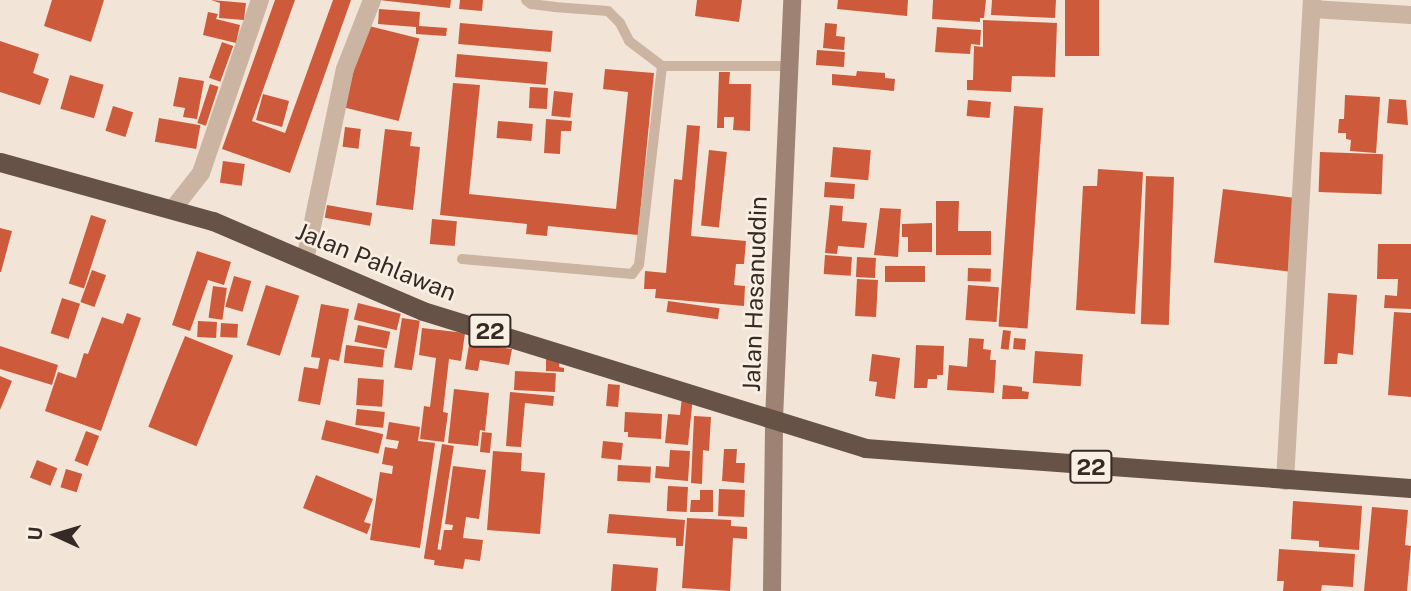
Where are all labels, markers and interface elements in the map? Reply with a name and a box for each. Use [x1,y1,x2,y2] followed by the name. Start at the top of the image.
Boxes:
[737,195,773,393] street label: Jalan Hasanuddin
[292,217,460,307] street label: Jalan Pahlawan
[467,312,513,350] road number: 22
[1068,447,1114,486] road number: 22
[21,500,91,570] north arrow
[24,526,47,541] text: U

